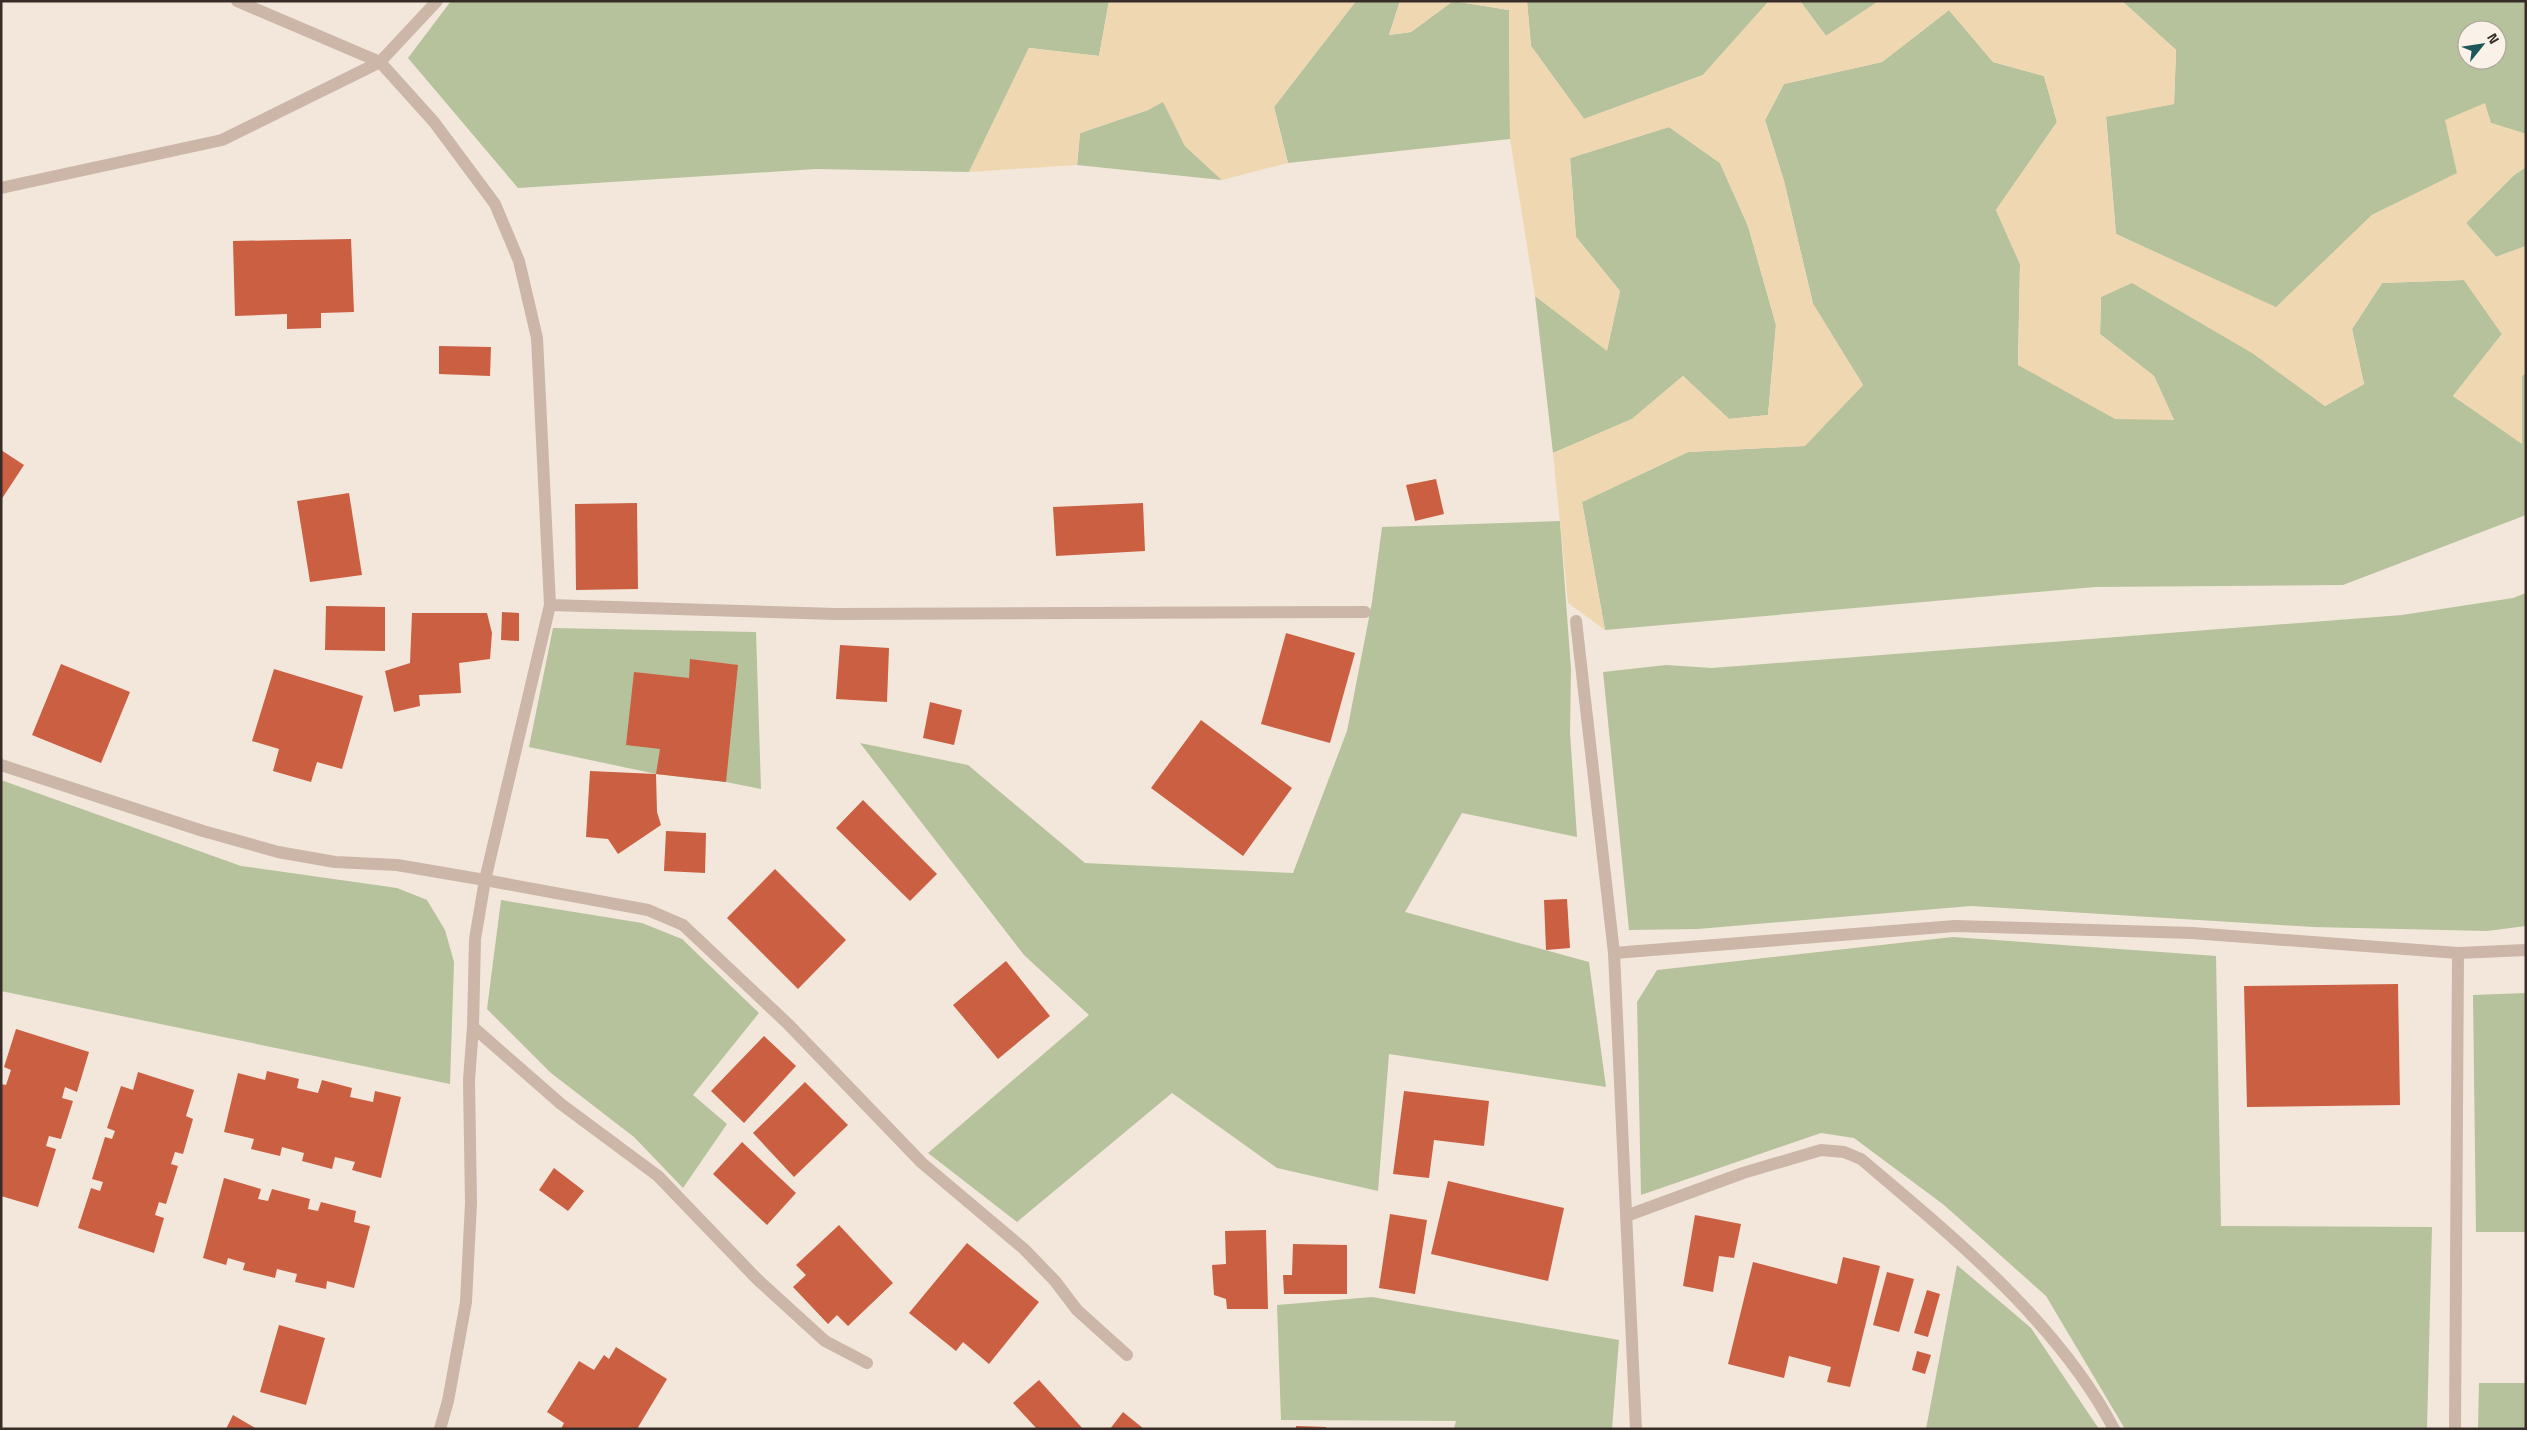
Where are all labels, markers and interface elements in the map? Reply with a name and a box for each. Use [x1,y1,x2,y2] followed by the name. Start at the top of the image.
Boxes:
[2457,20,2507,70] north arrow
[2482,29,2505,48] text: N

